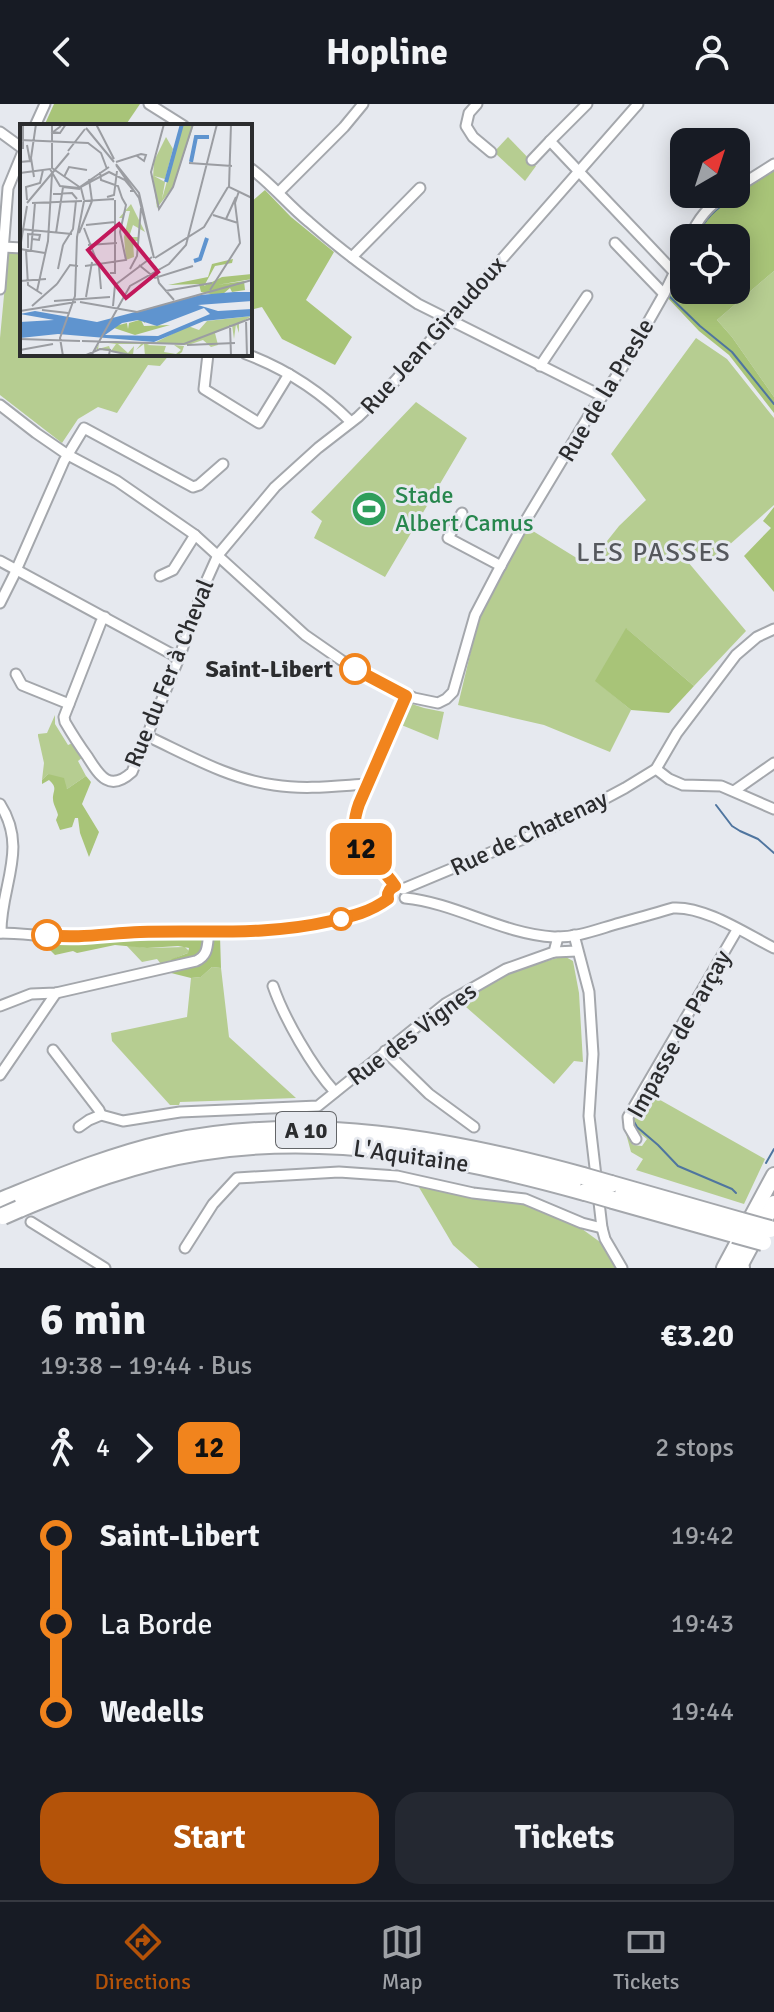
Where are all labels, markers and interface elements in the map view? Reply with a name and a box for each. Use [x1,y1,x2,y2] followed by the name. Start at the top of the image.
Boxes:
[40,30,84,74] icon: back
[326,30,448,75] text: Hopline
[690,30,734,74] icon: person
[20,124,252,356] inset map
[670,128,750,208] north arrow
[670,128,750,304] map controls
[670,224,750,304] button: locate
[354,250,512,420] street label: Rue Jean Giraudoux
[551,313,661,467] street label: Rue de la Presle
[395,480,533,538] place label: Stade Albert Camus
[350,490,388,528] sports icon: Stade Albert Camus
[576,537,732,569] district label: LES PASSES
[118,575,220,771] street label: Rue du Fer à Cheval
[205,654,333,684] place label: Saint-Libert
[340,654,370,684] marker: Saint-Libert
[446,783,612,883] street label: Rue de Chatenay
[325,823,397,875] line badge: 12
[346,832,376,866] text: 12
[330,908,352,930] unlabelled marker
[32,920,62,950] unlabelled marker
[620,945,738,1123] street label: Impasse de Parçay
[342,976,482,1092] street label: Rue des Vignes
[276,1112,336,1148] road number: A 10
[351,1133,471,1179] street label: L'Aquitaine
[40,1293,146,1347] text: 6 min
[661,1318,734,1355] text: €3.20
[40,1350,252,1382] text: 19:38 – 19:44 · Bus
[40,1426,84,1470] icon: walk
[122,1426,166,1470] icon: forward
[194,1431,224,1465] text: 12
[96,1432,110,1464] text: 4
[655,1432,734,1464] text: 2 stops
[100,1518,260,1555] text: Saint-Libert
[671,1520,734,1552] text: 19:42
[100,1606,213,1643] text: La Borde
[671,1608,734,1640] text: 19:43
[100,1694,204,1731] text: Wedells
[671,1696,734,1728] text: 19:44
[40,1792,379,1884] button: Start
[395,1792,734,1884] button: Tickets
[95,1920,191,1995] tab: Directions
[380,1920,424,1995] tab: Map
[613,1920,679,1995] tab: Tickets

